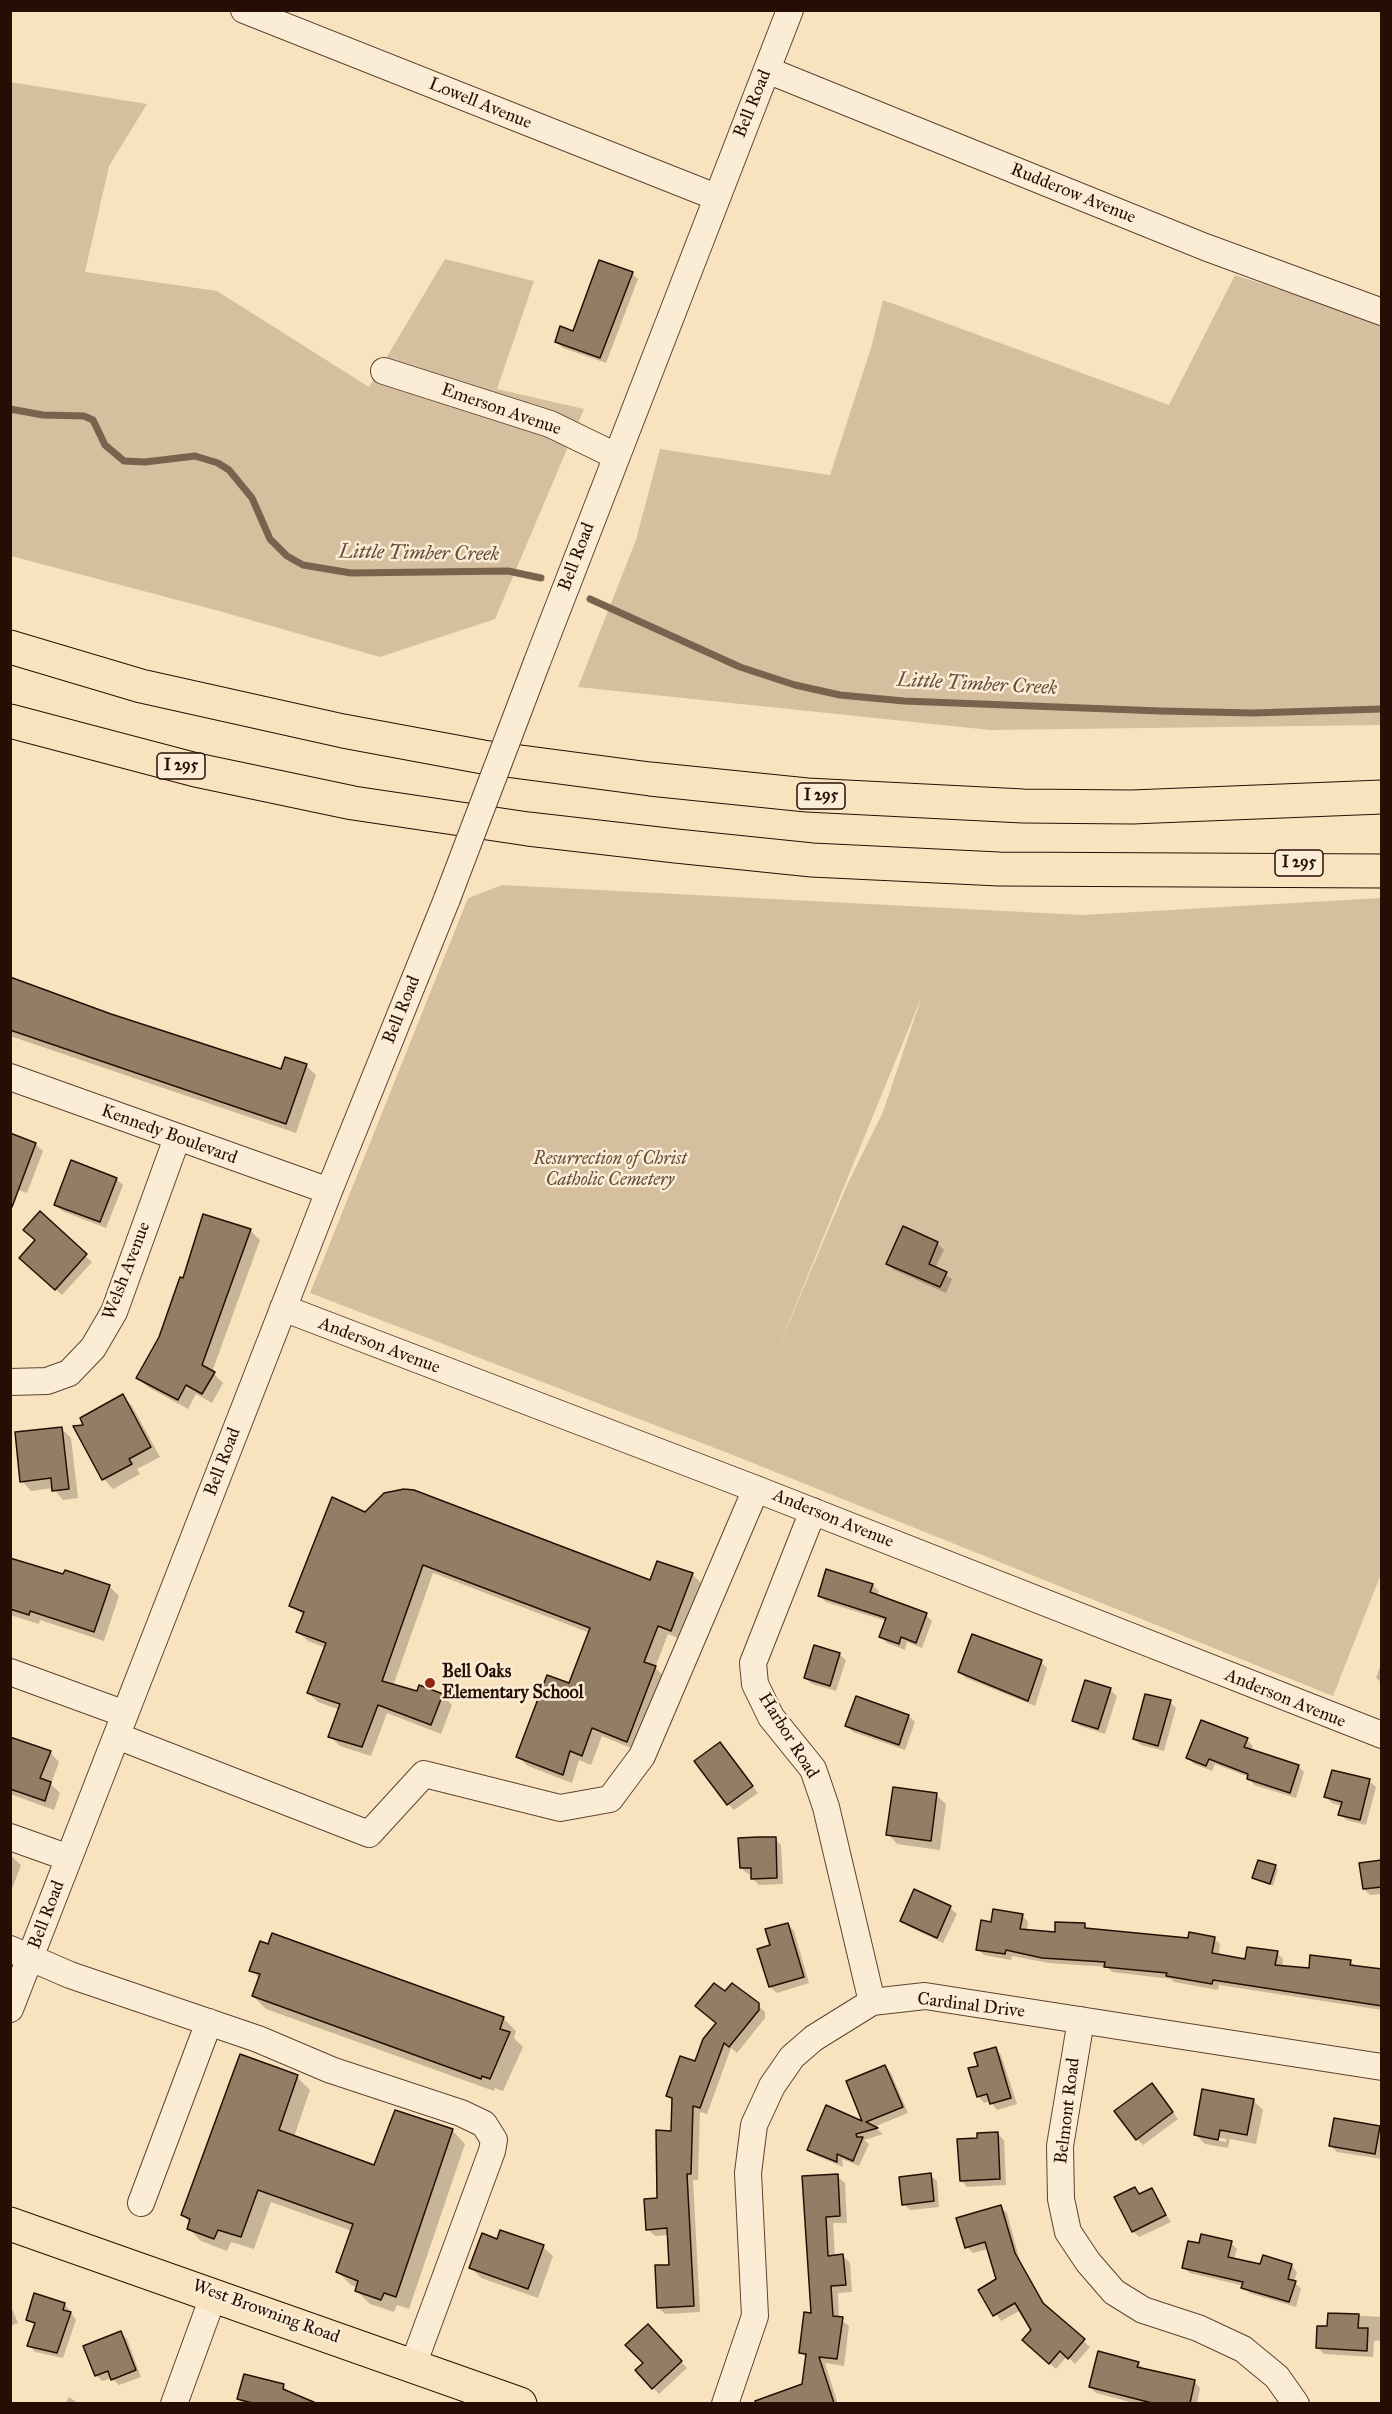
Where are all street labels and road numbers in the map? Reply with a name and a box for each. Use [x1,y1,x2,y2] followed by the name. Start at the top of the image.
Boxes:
[730,67,776,141] street label: Bell Road
[425,74,535,134] street label: Lowell Avenue
[1007,159,1139,229] street label: Rudderow Avenue
[438,379,564,441] street label: Emerson Avenue
[554,520,600,594] street label: Bell Road
[157,753,205,779] road number: I 295
[797,783,845,809] road number: I 295
[1275,850,1323,876] road number: I 295
[379,973,425,1047] street label: Bell Road
[98,1100,240,1170] street label: Kennedy Boulevard
[98,1219,156,1323] street label: Welsh Avenue
[315,1313,443,1379] street label: Anderson Avenue
[200,1425,246,1499] street label: Bell Road
[769,1485,897,1553] street label: Anderson Avenue
[1221,1665,1349,1733] street label: Anderson Avenue
[753,1689,823,1783] street label: Harbor Road
[24,1878,70,1952] street label: Bell Road
[916,1989,1026,2023] street label: Cardinal Drive
[1051,2057,1085,2165] street label: Belmont Road
[189,2275,343,2349] street label: West Browning Road

